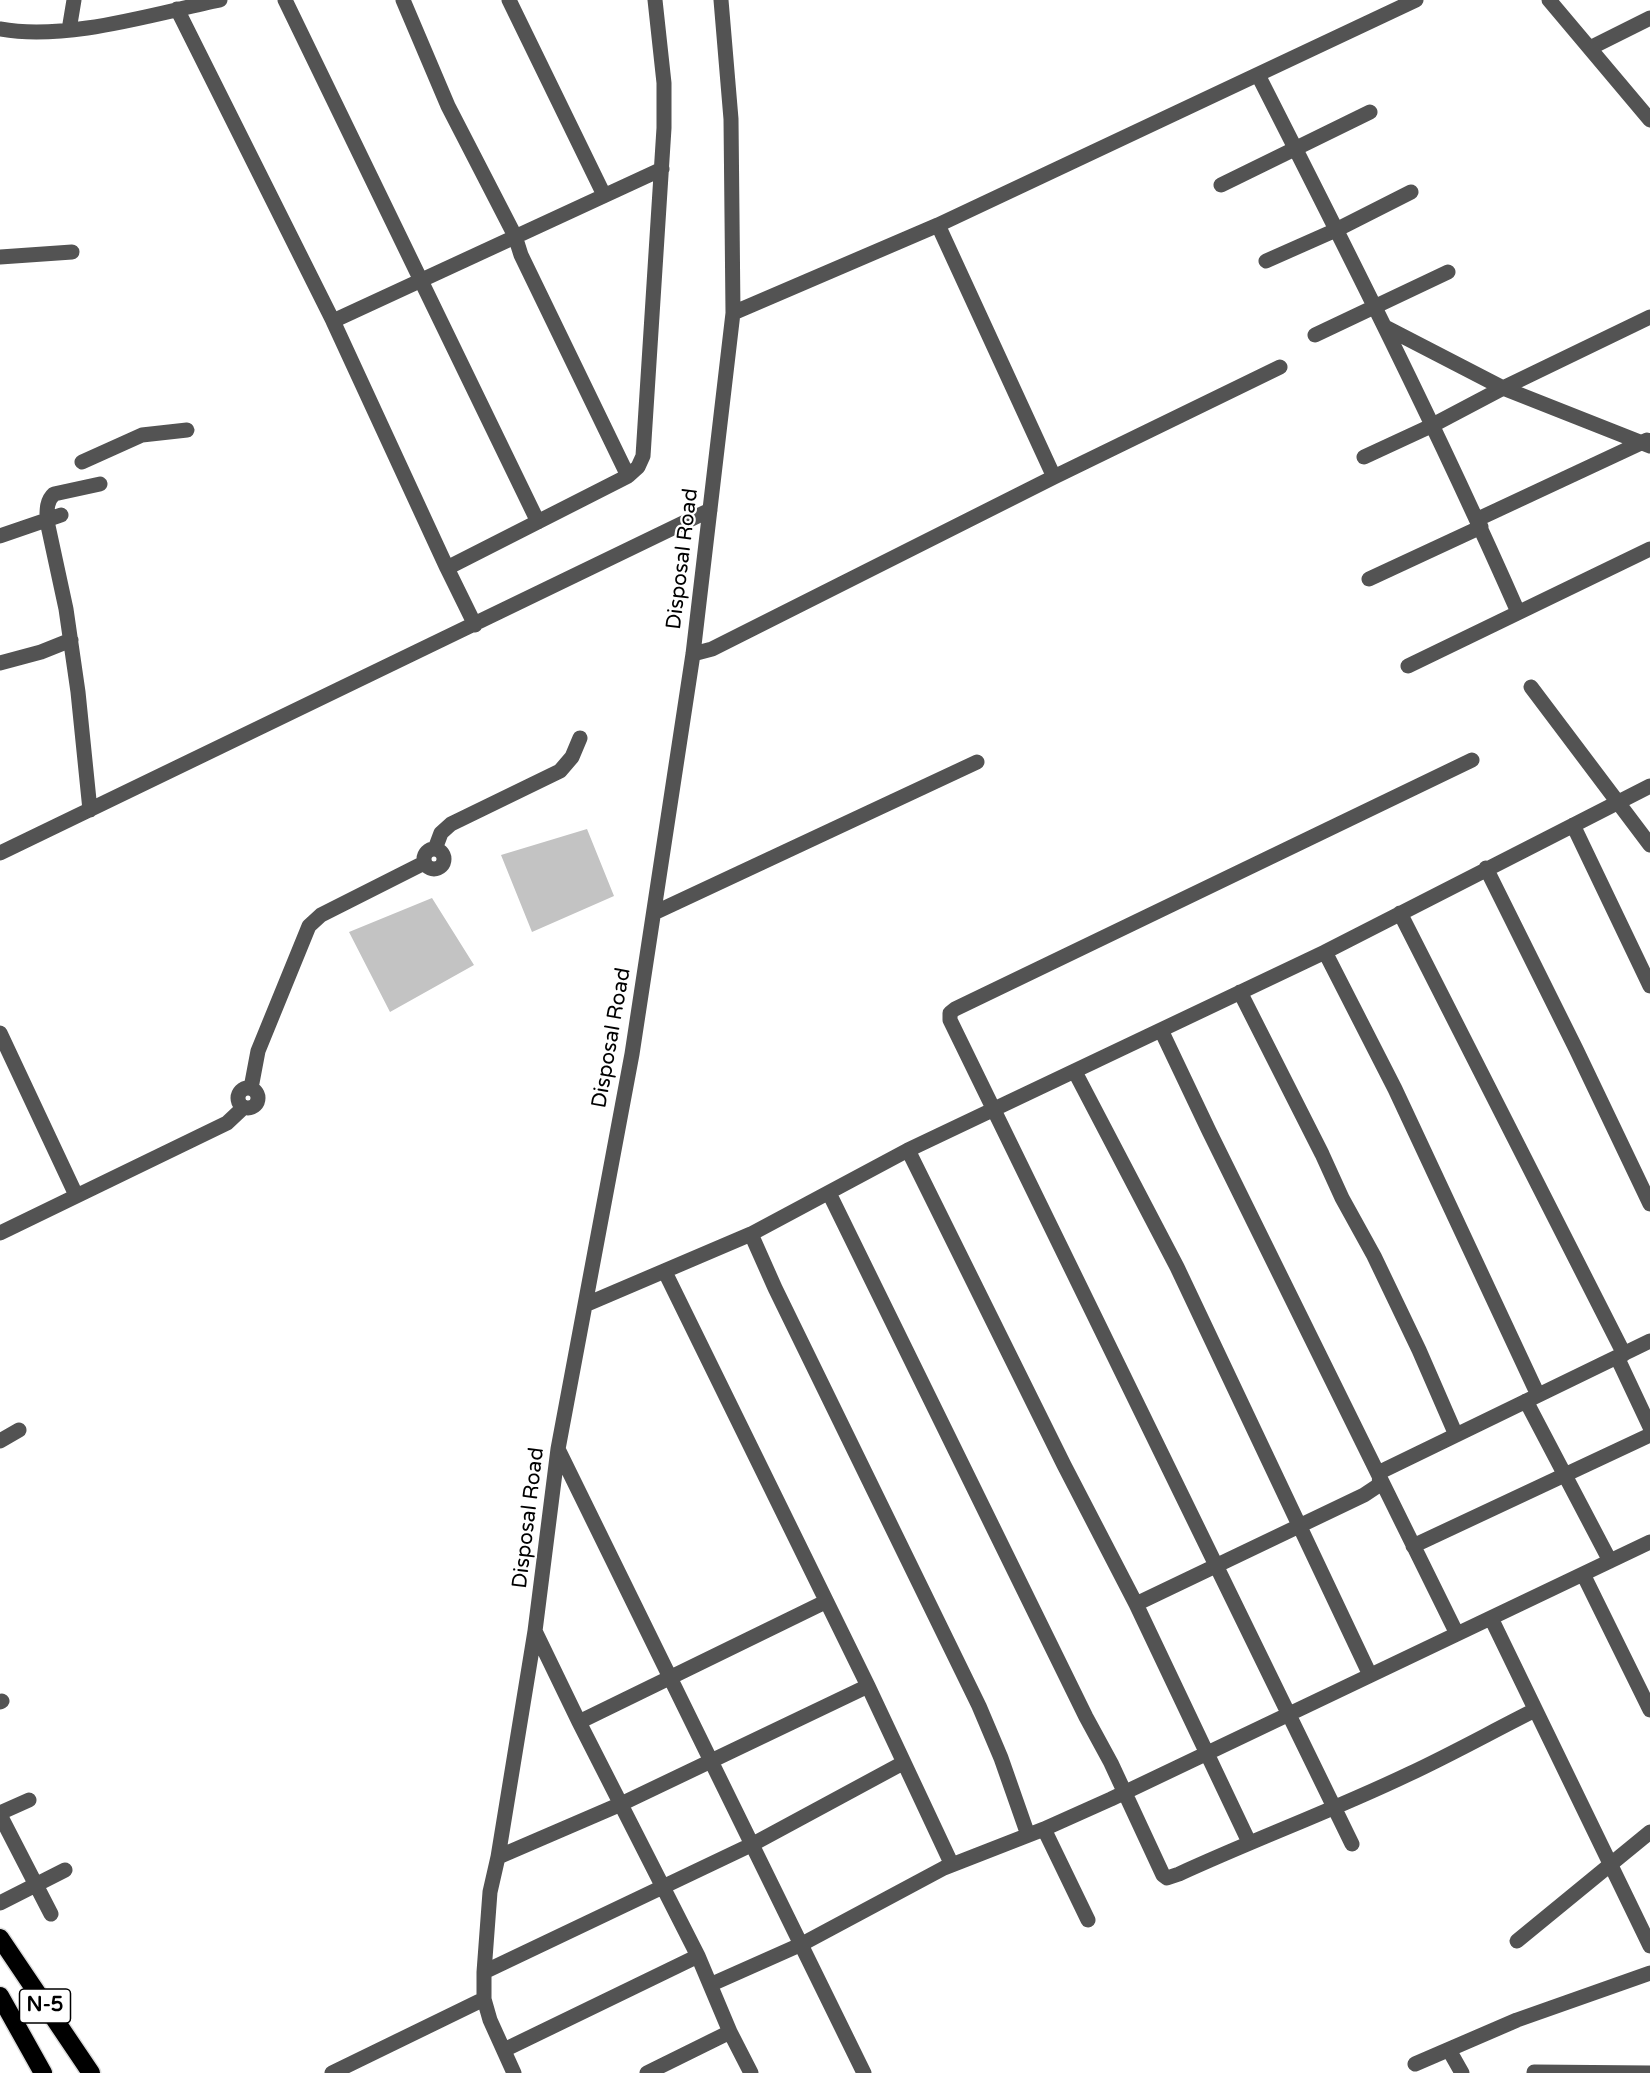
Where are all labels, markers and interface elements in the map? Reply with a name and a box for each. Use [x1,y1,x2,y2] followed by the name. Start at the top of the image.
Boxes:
[662,487,704,631] street label: Disposal Road
[587,966,637,1110] street label: Disposal Road
[508,1446,550,1590] street label: Disposal Road
[20,1989,70,2023] road number: N-5

